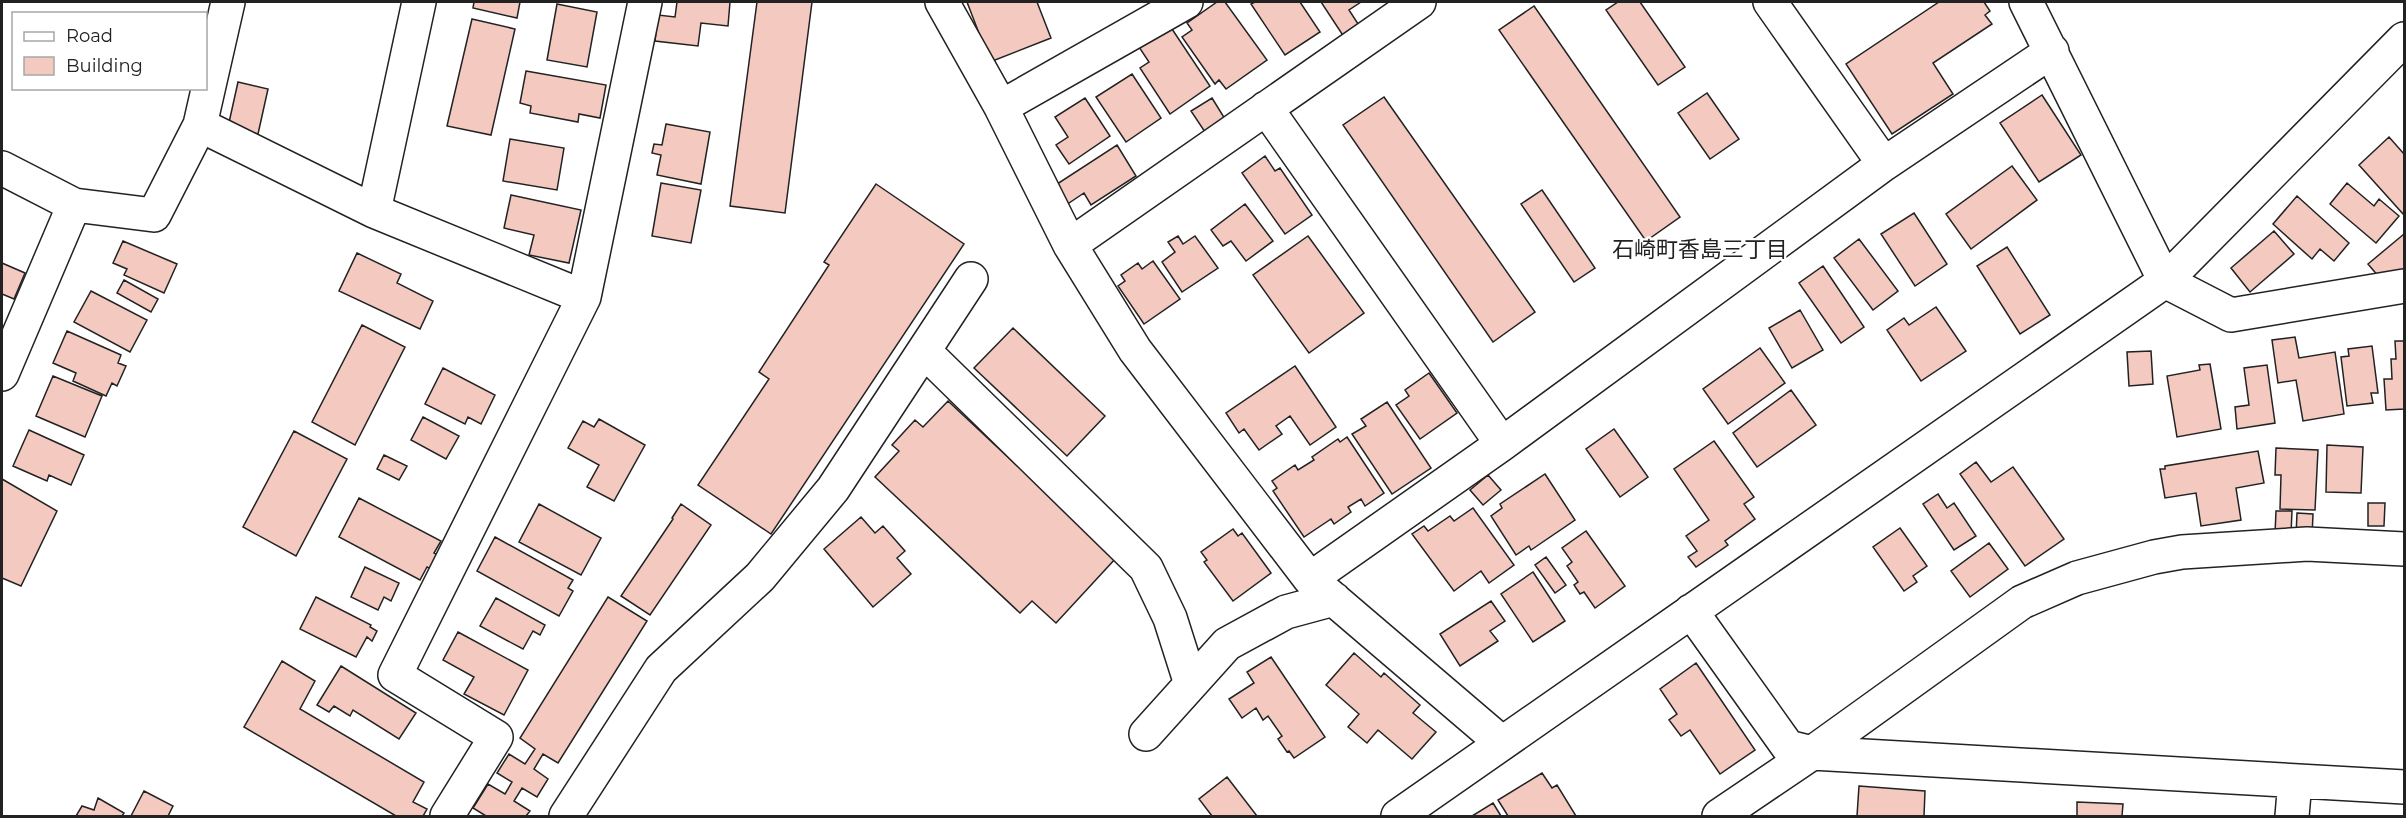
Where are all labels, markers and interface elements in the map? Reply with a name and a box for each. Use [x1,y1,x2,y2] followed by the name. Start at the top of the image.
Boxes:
[12,12,207,90] legend
[66,25,113,47] text: Road
[66,55,143,77] text: Building
[1612,236,1788,263] district label: 石崎町香島三丁目

